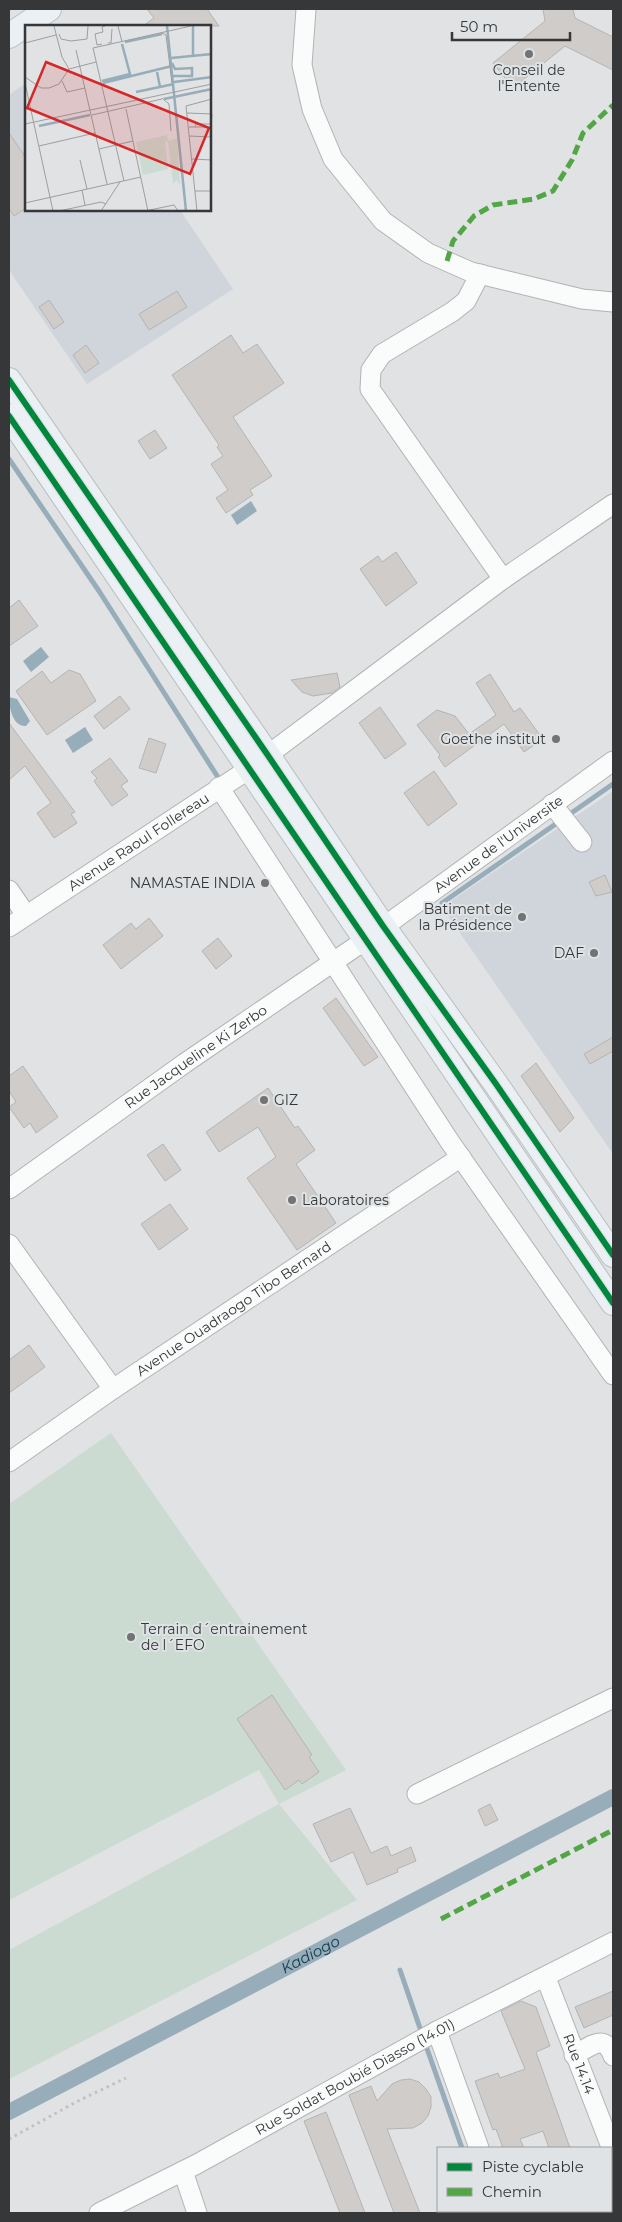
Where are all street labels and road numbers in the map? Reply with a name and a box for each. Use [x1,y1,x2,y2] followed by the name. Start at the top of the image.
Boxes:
[64,789,212,895] street label: Avenue Raoul Follereau
[430,791,567,896] street label: Avenue de l'Universite
[121,1001,271,1112] street label: Rue Jacqueline Ki Zerbo
[133,1237,335,1380] street label: Avenue Ouadraogo Tibo Bernard
[252,2015,458,2139] street label: Rue Soldat Boubié Diasso (14.01)
[559,2031,599,2097] street label: Rue 14.14

